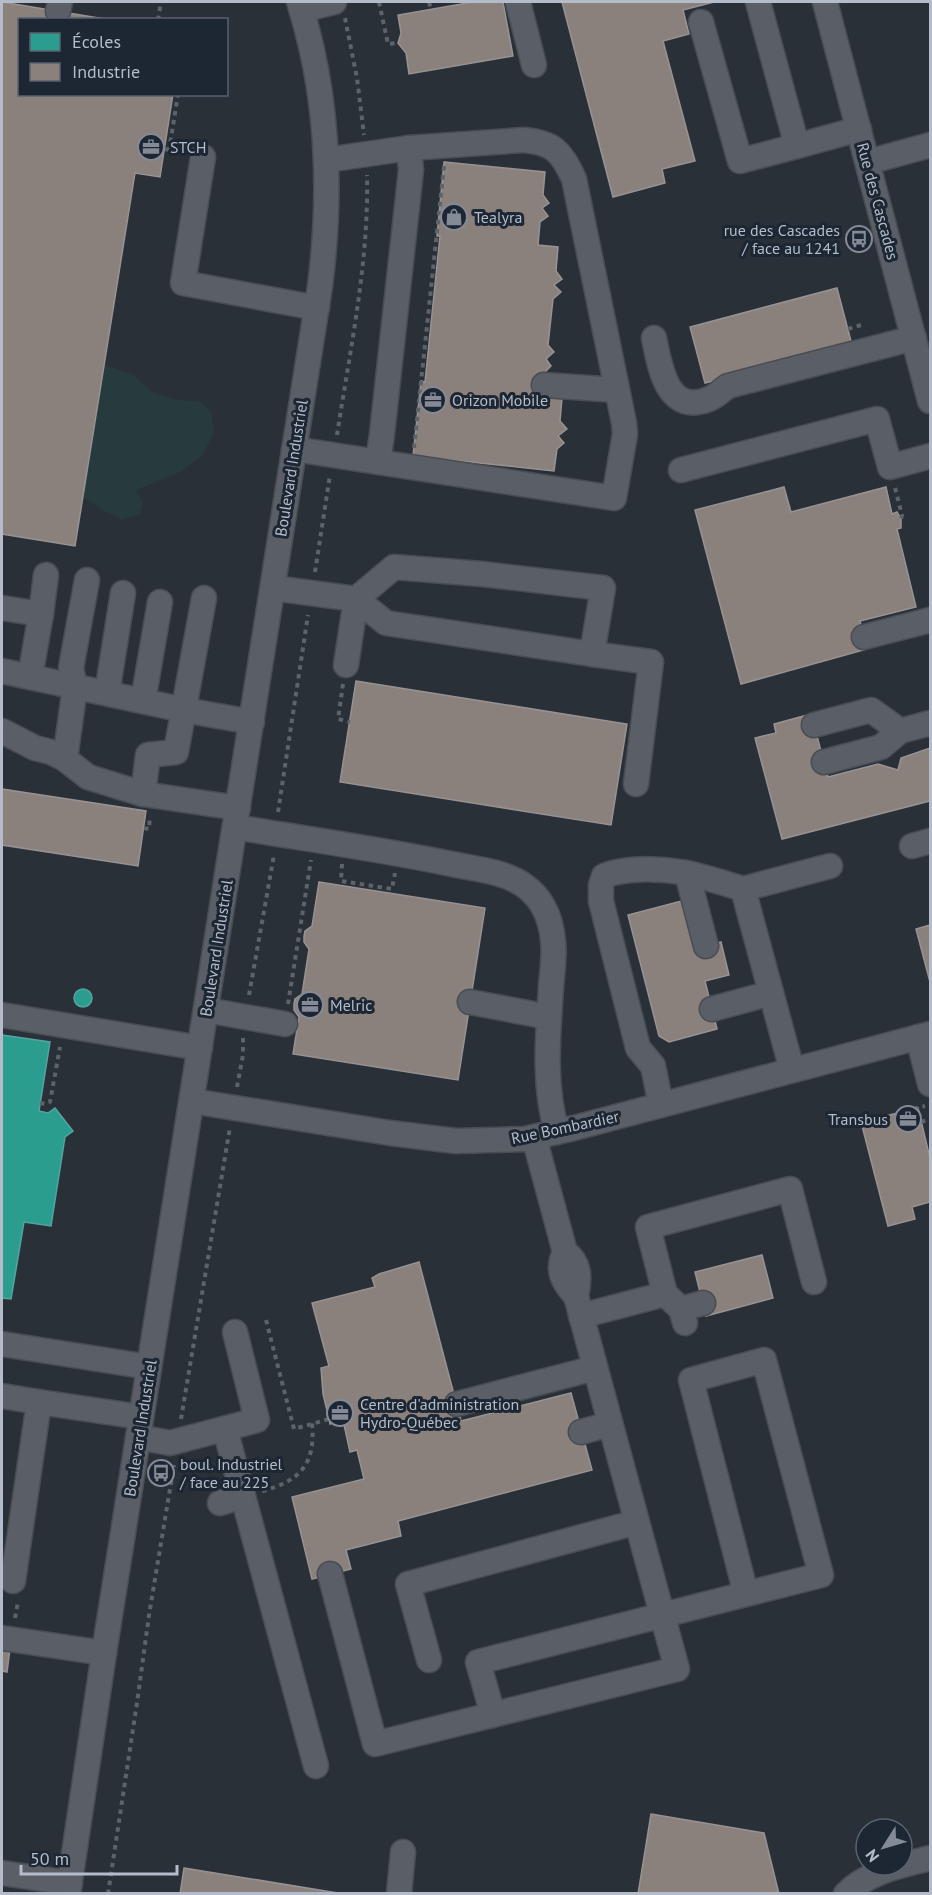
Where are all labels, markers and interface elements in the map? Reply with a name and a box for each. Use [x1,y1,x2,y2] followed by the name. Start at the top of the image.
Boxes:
[18,18,228,96] legend
[72,30,121,53] text: Écoles
[72,60,140,83] text: Industrie
[136,132,166,162] office icon: STCH
[170,137,207,157] place label: STCH
[853,140,903,262] street label: Rue des Cascades
[439,202,469,232] shop icon: Tealyra
[474,207,522,227] place label: Tealyra
[724,220,840,258] place label: rue des Cascades / face au 1241
[844,224,874,254] bus stop icon: rue des Cascades / face au 1241
[418,385,448,415] office icon: Orizon Mobile
[452,390,548,410] place label: Orizon Mobile
[270,398,312,538] street label: Boulevard Industriel
[195,878,237,1018] street label: Boulevard Industriel
[295,990,325,1020] office icon: Melric
[330,995,372,1015] place label: Melric
[893,1104,923,1134] office icon: Transbus
[509,1106,621,1148] street label: Rue Bombardier
[828,1109,888,1129] place label: Transbus
[119,1358,161,1498] street label: Boulevard Industriel
[360,1394,519,1432] place label: Centre d'administration Hydro-Québec
[325,1398,355,1428] office icon: Centre d'administration Hydro-Québec
[179,1454,283,1492] place label: boul. Industriel / face au 225
[146,1458,176,1488] bus stop icon: boul. Industriel / face au 225
[854,1817,914,1877] north arrow
[21,1838,177,1876] scale bar
[861,1846,883,1866] text: N
[30,1847,69,1870] text: 50 m

